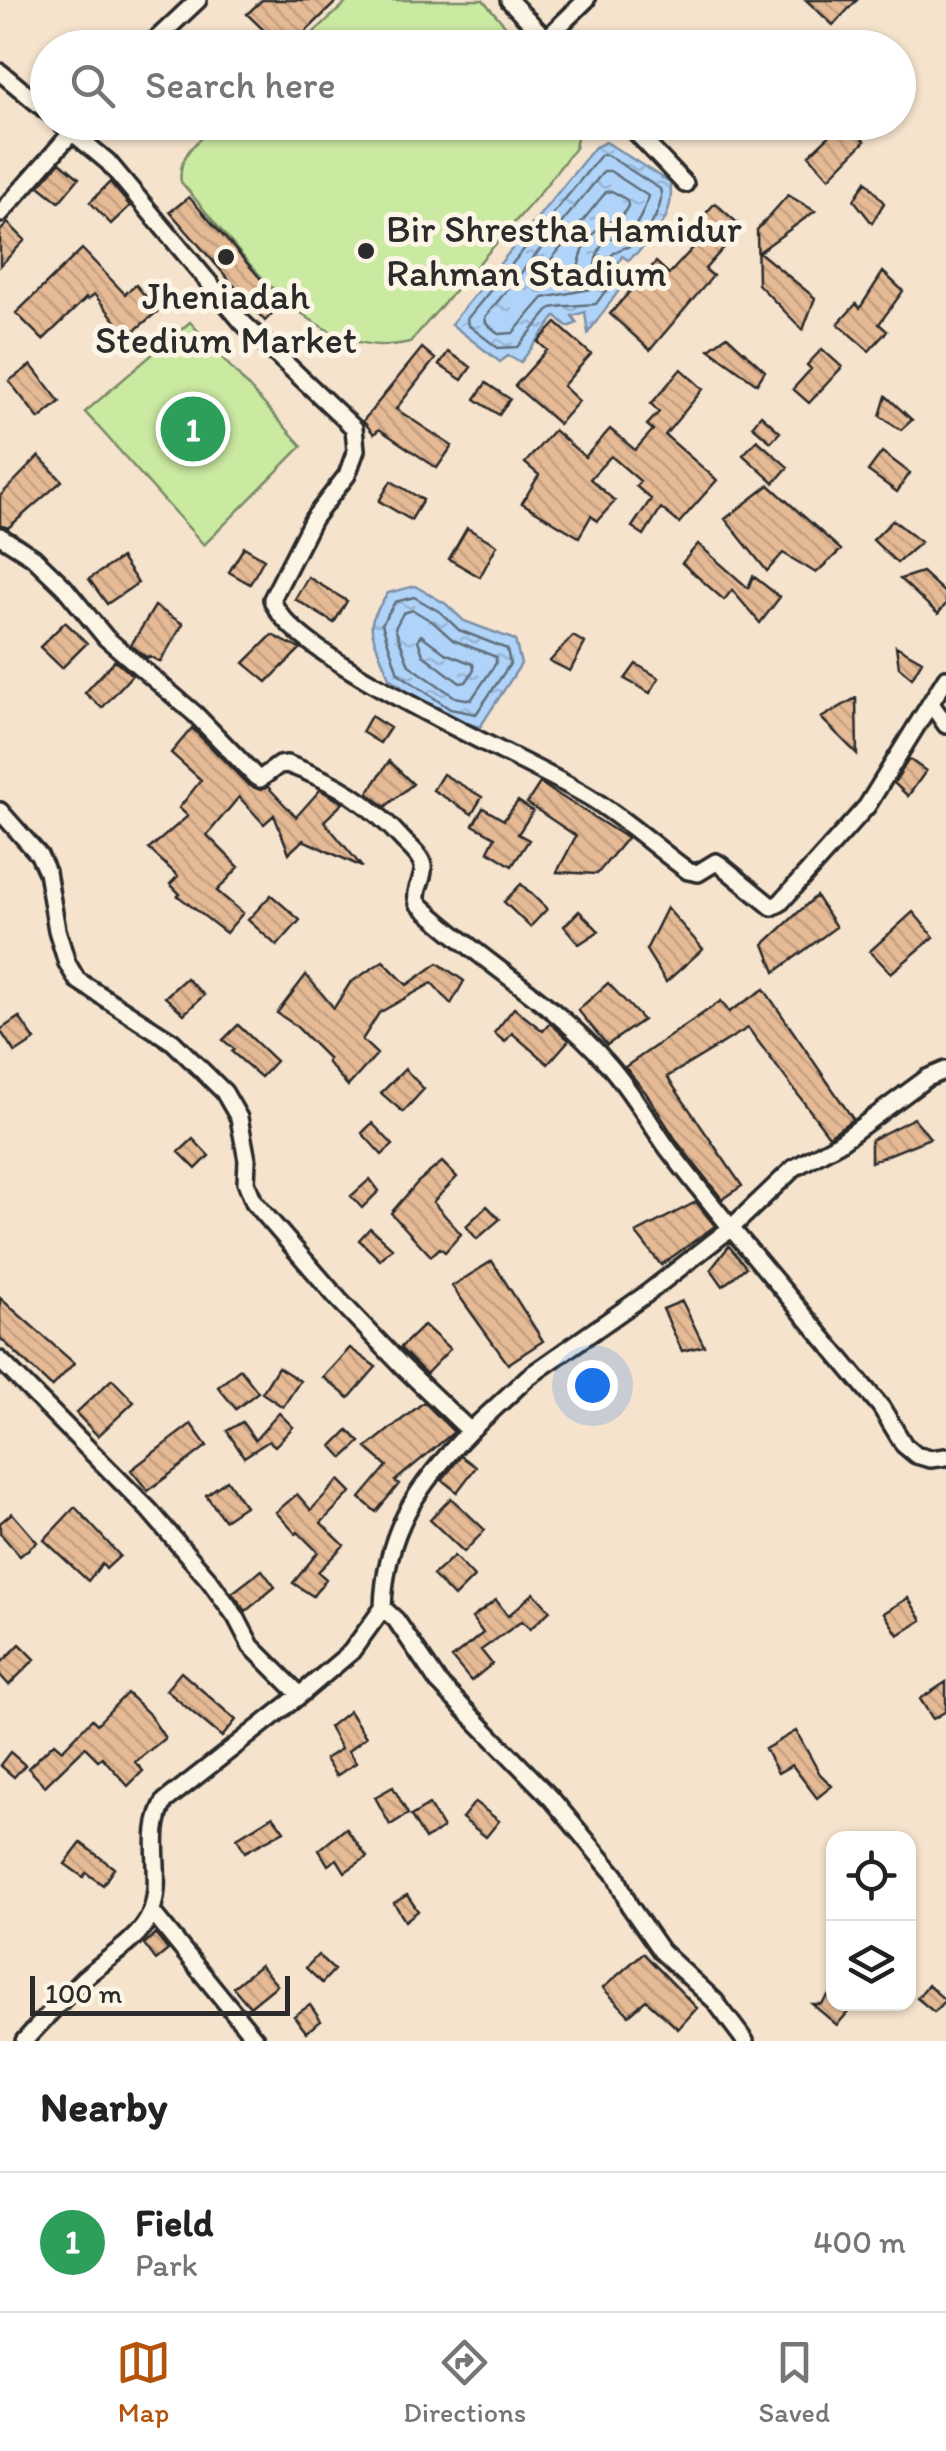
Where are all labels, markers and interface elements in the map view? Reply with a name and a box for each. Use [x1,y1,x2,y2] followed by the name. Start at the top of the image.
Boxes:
[30,30,916,140] search box
[65,58,120,113] icon: search
[145,62,336,108] text: Search here
[386,206,742,296] place label: Bir Shrestha Hamidur Rahman Stadium
[355,240,377,262] marker: Bir Shrestha Hamidur Rahman Stadium
[215,246,237,268] marker: Jheniadah Stedium Market
[95,273,357,363] place label: Jheniadah Stedium Market
[160,392,226,466] pin: 1
[567,1360,618,1411] your location
[826,1831,916,2011] map controls
[826,1831,916,1921] button: locate
[826,1921,916,2011] button: layers
[30,1971,290,2016] scale bar
[45,1976,122,2010] text: 100 m
[40,2081,167,2132] text: Nearby
[135,2200,213,2246] text: Field
[65,2223,80,2261] text: 1
[813,2223,906,2261] text: 400 m
[135,2246,198,2284] text: Park
[116,2335,171,2429] tab: Map
[403,2335,526,2429] tab: Directions
[758,2335,830,2429] tab: Saved

